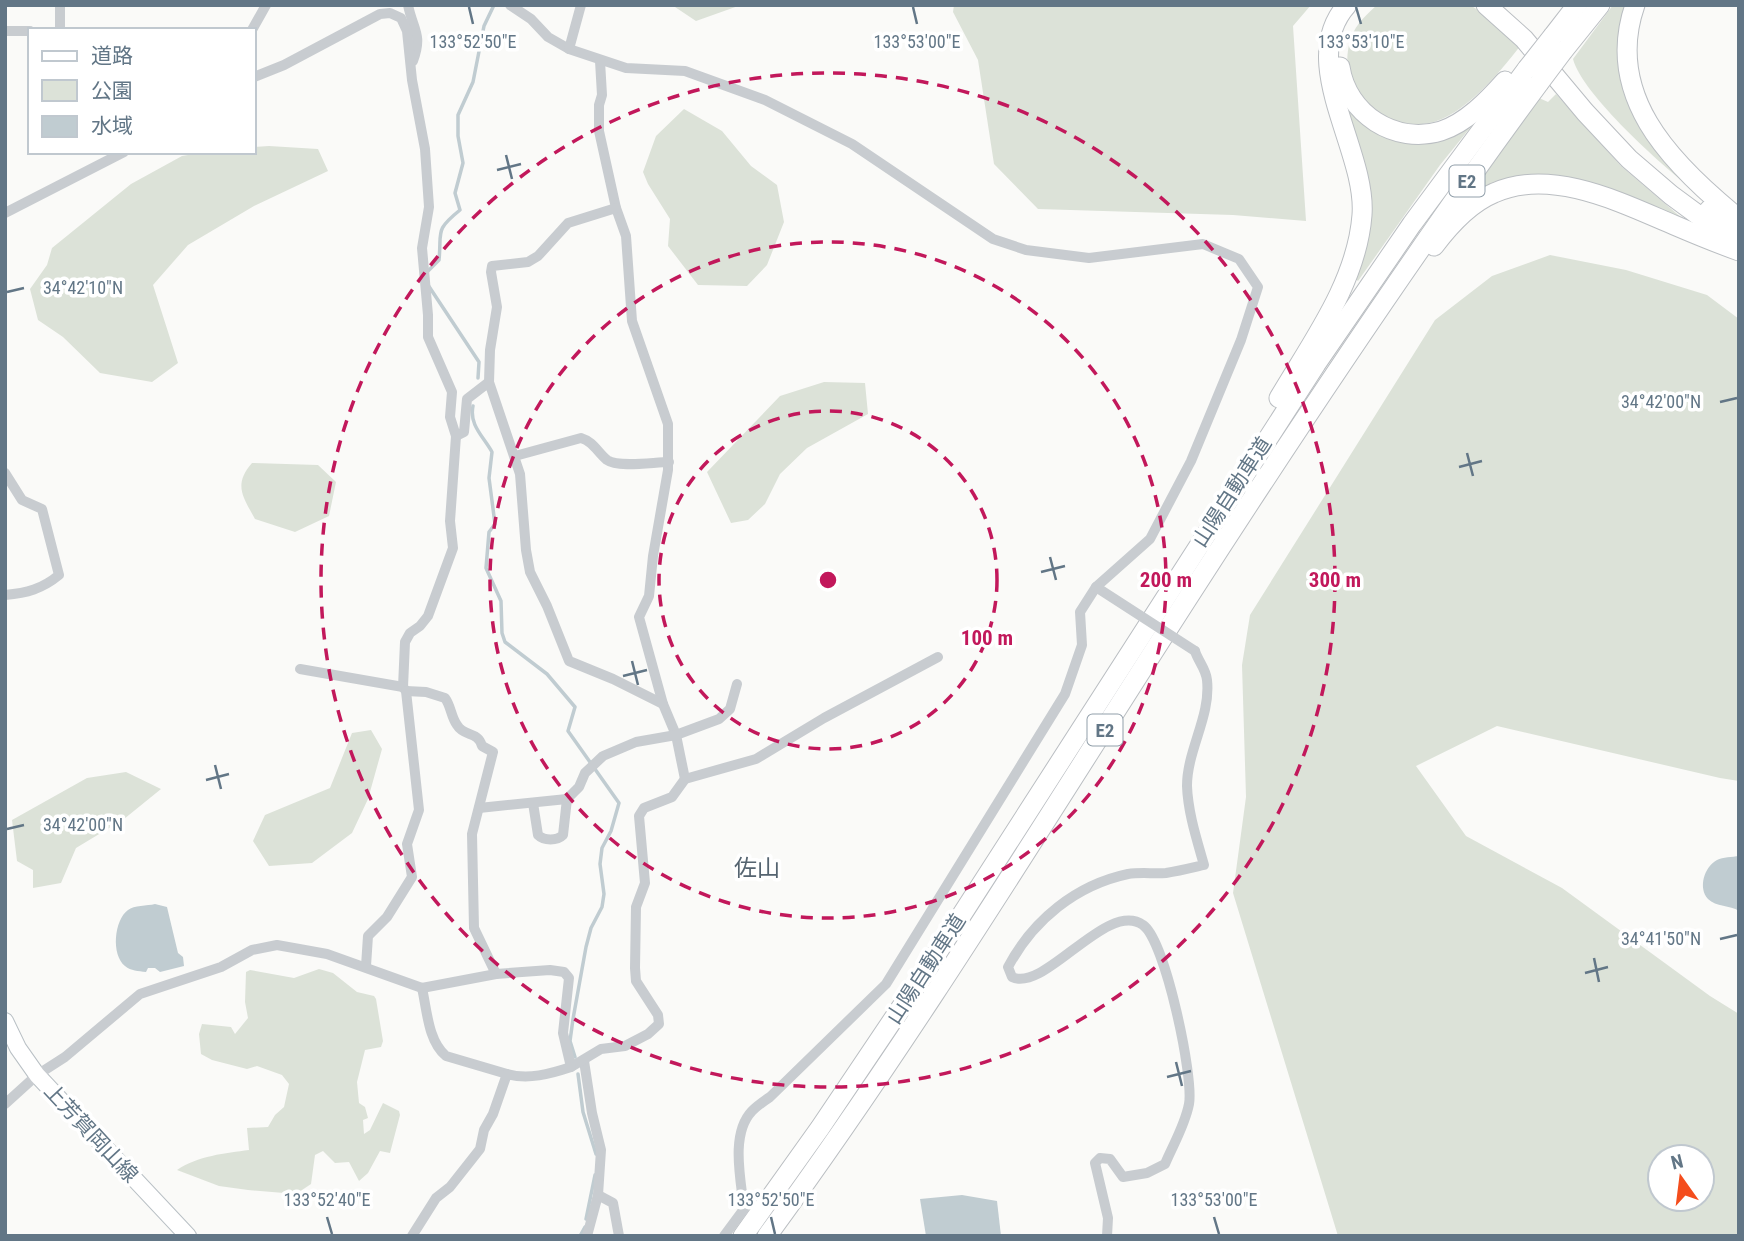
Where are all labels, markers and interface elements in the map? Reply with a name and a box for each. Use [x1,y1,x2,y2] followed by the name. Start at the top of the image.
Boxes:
[28,28,256,154] legend
[430,31,516,52] text: 133°52'50"E
[874,31,960,52] text: 133°53'00"E
[1318,31,1404,52] text: 133°53'10"E
[91,44,133,68] text: 道路
[91,79,133,103] text: 公園
[91,114,133,138] text: 水域
[1450,166,1484,196] road number: E2
[43,277,123,298] text: 34°42'10"N
[1621,391,1701,412] text: 34°42'00"N
[1188,433,1276,551] street label: 山陽自動車道
[816,568,840,592] centre of rings
[1140,568,1192,592] text: 200 m
[1309,568,1361,592] text: 300 m
[961,626,1013,650] text: 100 m
[1088,715,1122,746] road number: E2
[43,814,123,835] text: 34°42'00"N
[734,855,780,882] district label: 佐山
[882,910,970,1028] street label: 山陽自動車道
[1621,928,1701,949] text: 34°41'50"N
[39,1079,143,1187] street label: 上芳賀岡山線
[1646,1143,1716,1213] north arrow
[1669,1149,1685,1175] text: N
[284,1189,370,1210] text: 133°52'40"E
[728,1189,814,1210] text: 133°52'50"E
[1171,1189,1257,1210] text: 133°53'00"E

